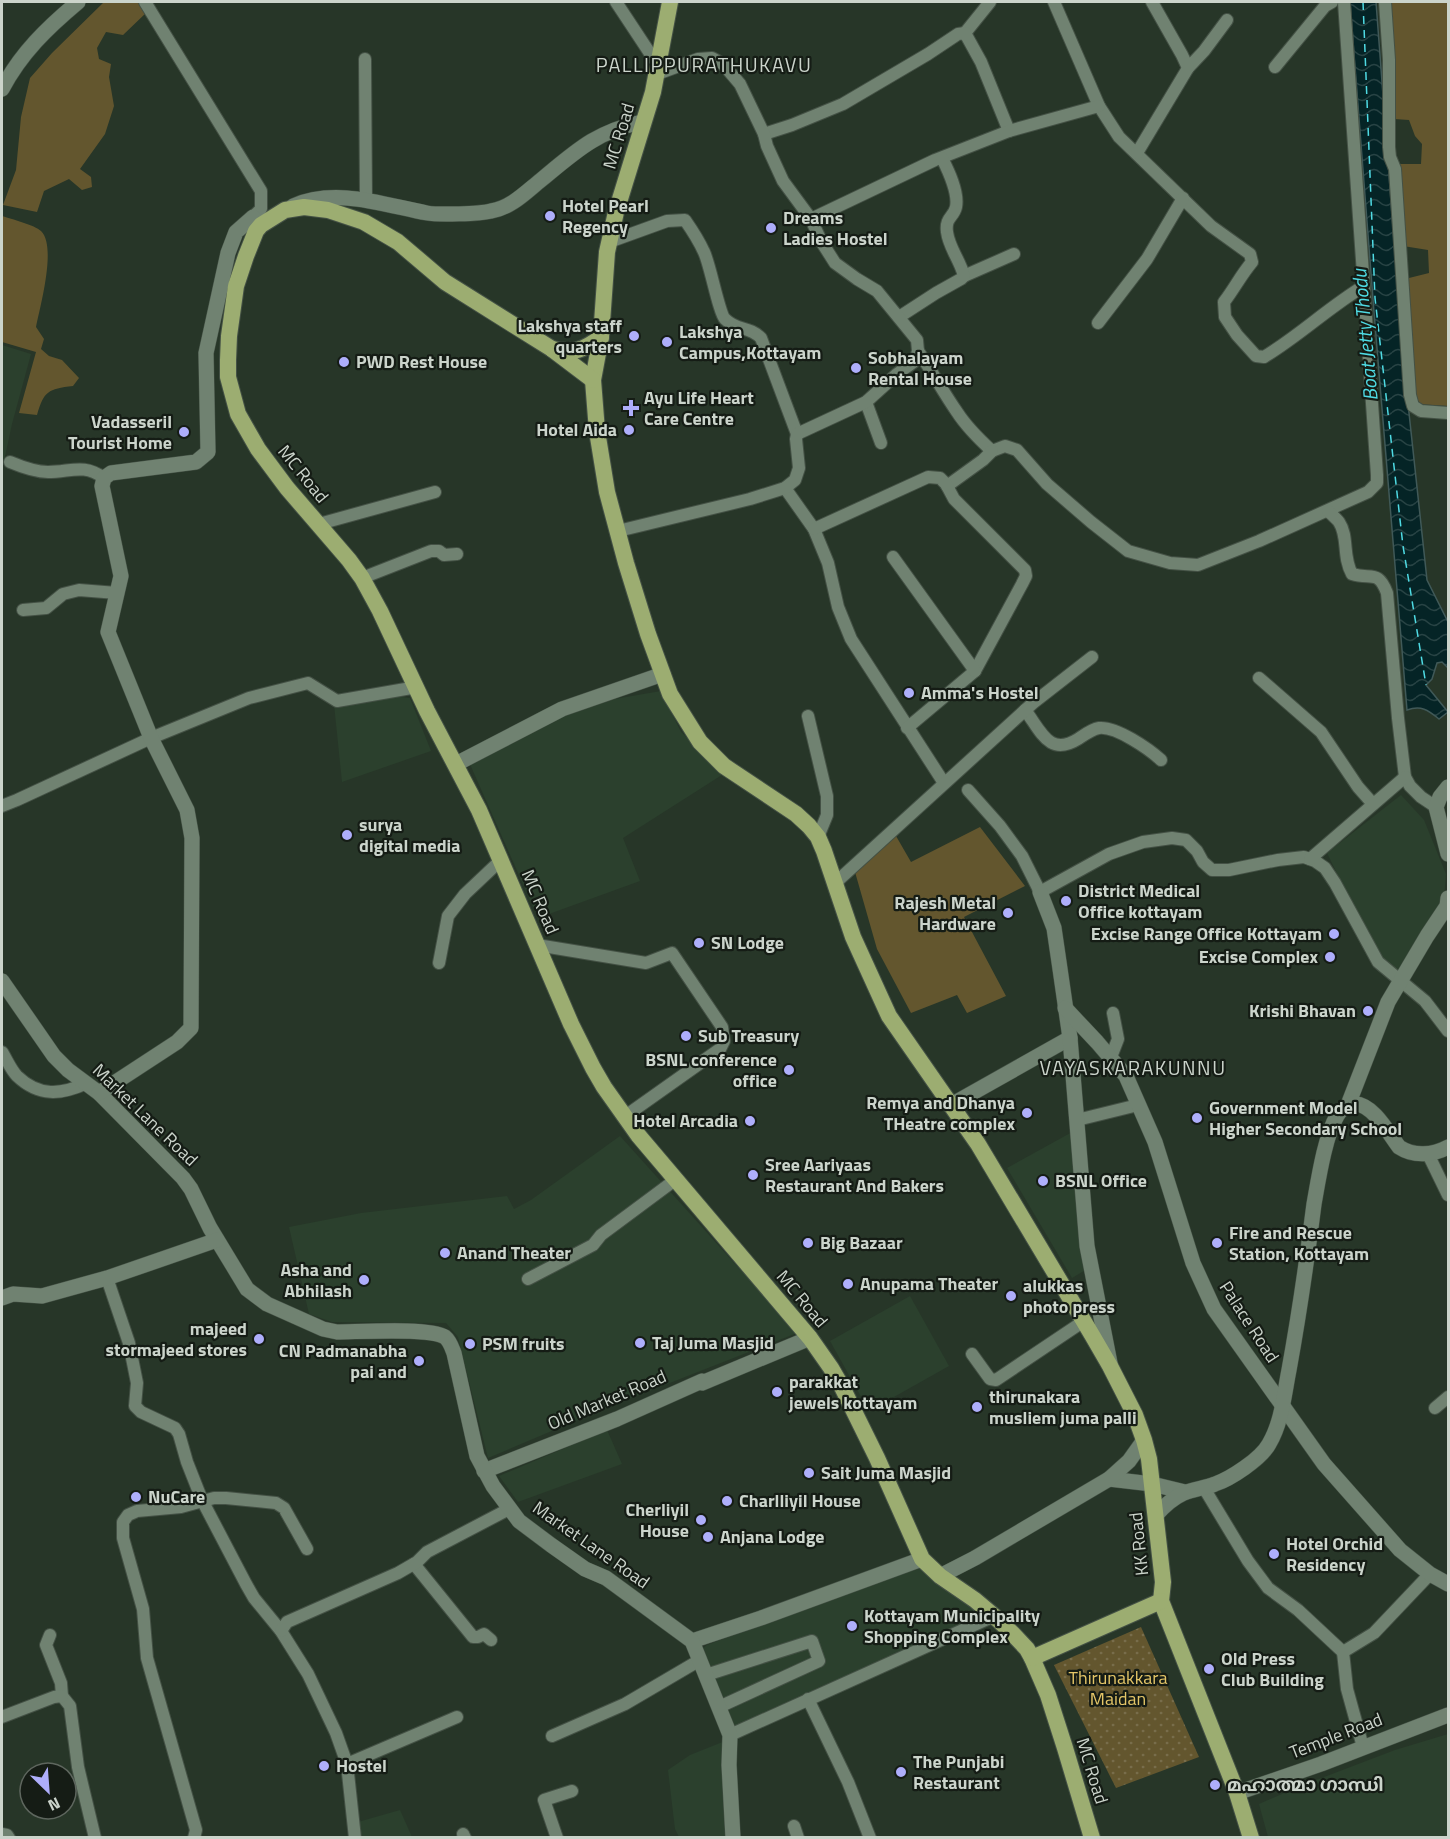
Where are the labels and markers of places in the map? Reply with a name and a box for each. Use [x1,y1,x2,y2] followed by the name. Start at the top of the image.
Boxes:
[562,192,649,240] place label: Hotel Pearl Regency
[783,204,888,252] place label: Dreams Ladies Hostel
[543,209,557,223] marker: Hotel Pearl Regency
[764,221,778,235] marker: Dreams Ladies Hostel
[518,312,623,360] place label: Lakshya staff quarters
[679,318,821,366] place label: Lakshya Campus,Kottayam
[627,329,641,343] marker: Lakshya staff quarters
[660,335,674,349] marker: Lakshya Campus,Kottayam
[868,344,972,392] place label: Sobhalayam Rental House
[356,348,487,375] place label: PWD Rest House
[337,355,351,369] marker: PWD Rest House
[849,361,863,375] marker: Sobhalayam Rental House
[644,384,754,432] place label: Ayu Life Heart Care Centre
[622,399,640,417] marker: Ayu Life Heart Care Centre
[68,408,172,456] place label: Vadasseril Tourist Home
[536,416,617,443] place label: Hotel Aida
[622,423,636,437] marker: Hotel Aida
[177,425,191,439] marker: Vadasseril Tourist Home
[921,679,1039,706] place label: Amma's Hostel
[902,686,916,700] marker: Amma's Hostel
[359,811,460,859] place label: surya digital media
[340,828,354,842] marker: surya digital media
[1078,877,1202,925] place label: District Medical Office kottayam
[894,889,996,937] place label: Rajesh Metal Hardware
[1059,894,1073,908] marker: District Medical Office kottayam
[1001,906,1015,920] marker: Rajesh Metal Hardware
[1091,920,1322,947] place label: Excise Range Office Kottayam
[1327,927,1341,941] marker: Excise Range Office Kottayam
[711,929,784,956] place label: SN Lodge
[692,936,706,950] marker: SN Lodge
[1199,943,1318,970] place label: Excise Complex
[1323,950,1337,964] marker: Excise Complex
[1249,997,1356,1024] place label: Krishi Bhavan
[1361,1004,1375,1018] marker: Krishi Bhavan
[698,1022,799,1049] place label: Sub Treasury
[679,1029,693,1043] marker: Sub Treasury
[645,1046,777,1094] place label: BSNL conference office
[782,1063,796,1077] marker: BSNL conference office
[866,1089,1015,1137] place label: Remya and Dhanya THeatre complex
[1209,1094,1402,1142] place label: Government Model Higher Secondary School
[1020,1106,1034,1120] marker: Remya and Dhanya THeatre complex
[633,1107,738,1134] place label: Hotel Arcadia
[1190,1111,1204,1125] marker: Government Model Higher Secondary School
[743,1114,757,1128] marker: Hotel Arcadia
[765,1151,944,1199] place label: Sree Aariyaas Restaurant And Bakers
[1055,1167,1147,1194] place label: BSNL Office
[746,1168,760,1182] marker: Sree Aariyaas Restaurant And Bakers
[1036,1174,1050,1188] marker: BSNL Office
[1229,1219,1369,1267] place label: Fire and Rescue Station, Kottayam
[820,1229,903,1256] place label: Big Bazaar
[801,1236,815,1250] marker: Big Bazaar
[1210,1236,1224,1250] marker: Fire and Rescue Station, Kottayam
[457,1239,571,1266] place label: Anand Theater
[438,1246,452,1260] marker: Anand Theater
[281,1256,352,1304] place label: Asha and Abhilash
[860,1270,999,1297] place label: Anupama Theater
[1023,1272,1115,1320] place label: alukkas photo press
[357,1273,371,1287] marker: Asha and Abhilash
[841,1277,855,1291] marker: Anupama Theater
[1004,1289,1018,1303] marker: alukkas photo press
[106,1315,247,1363] place label: majeed stormajeed stores
[652,1329,774,1356] place label: Taj Juma Masjid
[482,1330,565,1357] place label: PSM fruits
[252,1332,266,1346] marker: majeed stormajeed stores
[633,1336,647,1350] marker: Taj Juma Masjid
[279,1337,407,1385] place label: CN Padmanabha pai and
[463,1337,477,1351] marker: PSM fruits
[412,1354,426,1368] marker: CN Padmanabha pai and
[788,1368,917,1416] place label: parakkat jewels kottayam
[989,1383,1137,1431] place label: thirunakara musliem juma palli
[770,1385,784,1399] marker: parakkat jewels kottayam
[970,1400,984,1414] marker: thirunakara musliem juma palli
[821,1459,951,1486] place label: Sait Juma Masjid
[802,1466,816,1480] marker: Sait Juma Masjid
[148,1483,205,1510] place label: NuCare
[739,1487,861,1514] place label: Charlliyil House
[129,1490,143,1504] marker: NuCare
[720,1494,734,1508] marker: Charlliyil House
[625,1496,689,1544] place label: Cherliyil House
[694,1513,708,1527] marker: Cherliyil House
[720,1523,825,1550] place label: Anjana Lodge
[701,1530,715,1544] marker: Anjana Lodge
[1286,1530,1383,1578] place label: Hotel Orchid Residency
[1267,1547,1281,1561] marker: Hotel Orchid Residency
[864,1602,1040,1650] place label: Kottayam Municipality Shopping Complex
[845,1619,859,1633] marker: Kottayam Municipality Shopping Complex
[1221,1645,1324,1693] place label: Old Press Club Building
[1202,1662,1216,1676] marker: Old Press Club Building
[913,1748,1004,1796] place label: The Punjabi Restaurant
[336,1752,387,1779] place label: Hostel
[317,1759,331,1773] marker: Hostel
[894,1765,908,1779] marker: The Punjabi Restaurant
[1227,1771,1383,1798] place label: മഹാത്മാ ഗാന്ധി
[1208,1778,1222,1792] marker: മഹാത്മാ ഗാന്ധി

